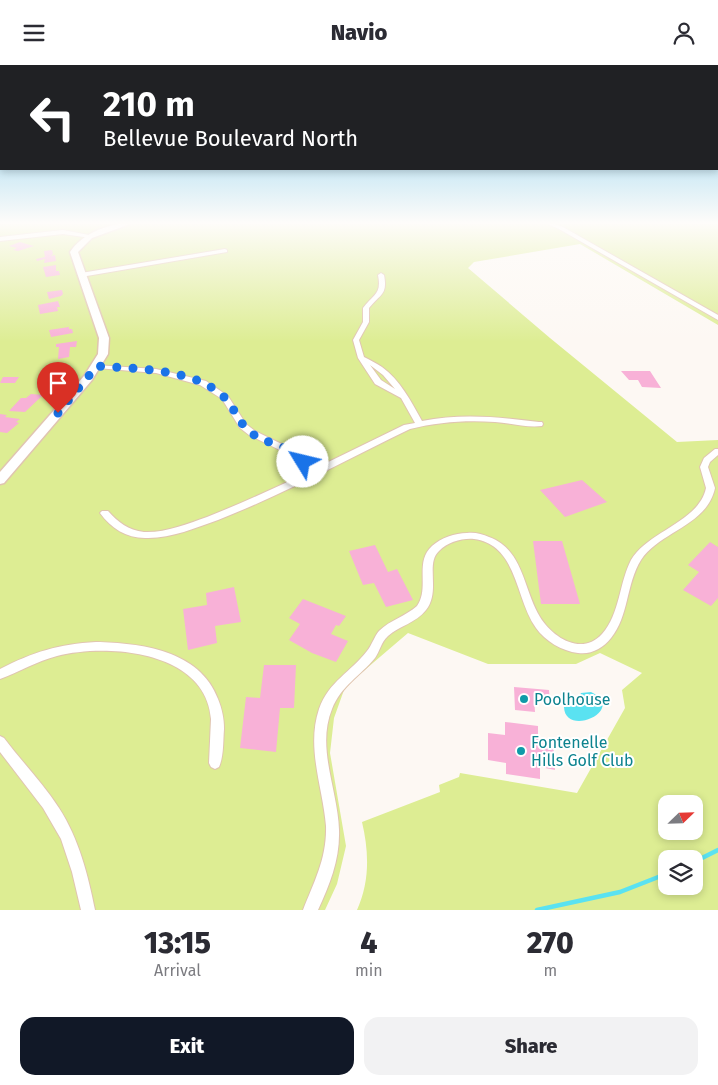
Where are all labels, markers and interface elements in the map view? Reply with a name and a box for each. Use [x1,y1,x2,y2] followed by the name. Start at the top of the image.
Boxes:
[20,19,48,47] icon: menu
[331,19,387,46] text: Navio
[670,19,698,47] icon: person
[103,83,195,125] text: 210 m
[20,85,85,150] icon: left
[103,125,358,152] text: Bellevue Boulevard North
[37,362,79,413] pin
[44,369,72,397] icon: arrive
[276,435,328,487] position arrow
[534,690,610,709] place label: Poolhouse
[518,693,530,705] marker: Poolhouse
[531,733,634,770] place label: Fontenelle Hills Golf Club
[515,745,527,757] marker: Fontenelle Hills Golf Club
[658,795,702,840] north arrow
[658,795,703,895] map controls
[658,850,703,895] button: layers
[144,925,211,961] text: 13:15
[360,925,377,961] text: 4
[527,925,574,961] text: 270
[154,961,201,980] text: Arrival
[355,961,383,980] text: min
[543,961,557,980] text: m
[20,1017,354,1075] button: Exit
[364,1017,698,1075] button: Share

